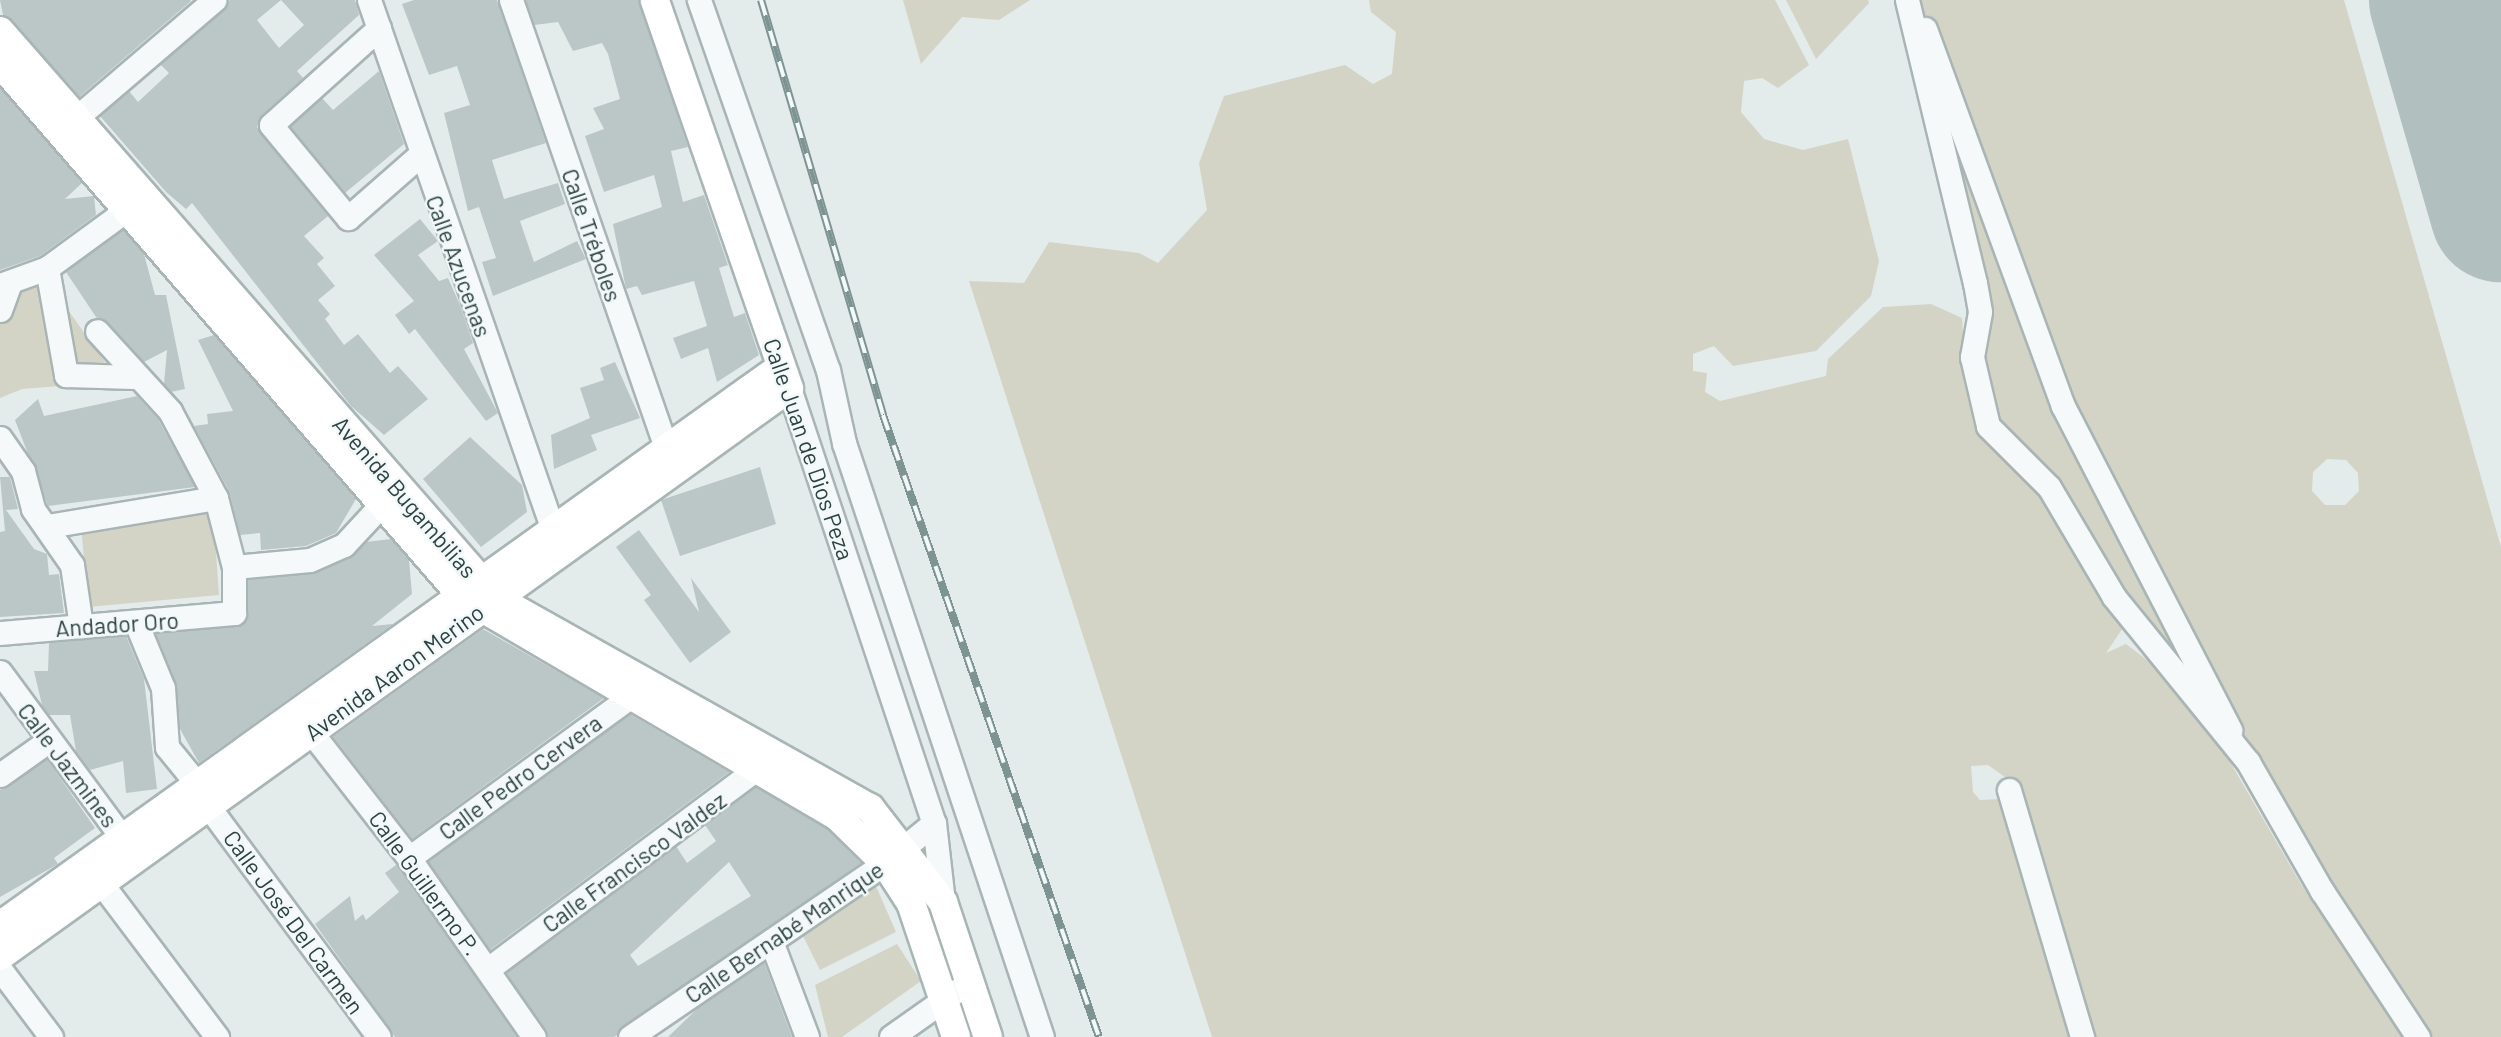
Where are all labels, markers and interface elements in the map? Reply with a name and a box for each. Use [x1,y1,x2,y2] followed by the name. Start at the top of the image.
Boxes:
[556,165,628,305] street label: Calle Tréboles
[421,191,497,341] street label: Calle Azucenas
[758,335,860,563] street label: Calle Juan de Dios Peza
[327,411,483,583] street label: Avenida Bugambilias
[299,598,489,746] street label: Avenida Aaron Merino
[54,606,180,642] street label: Andador Oro
[12,697,124,833] street label: Calle Jazmines
[433,709,607,845] street label: Calle Pedro Cervera
[537,786,731,938] street label: Calle Francisco Valdez
[363,805,487,961] street label: Calle Guillermo P.
[218,825,370,1019] street label: Calle José Del Carmen
[679,855,889,1009] street label: Calle Bernabé Manrique

